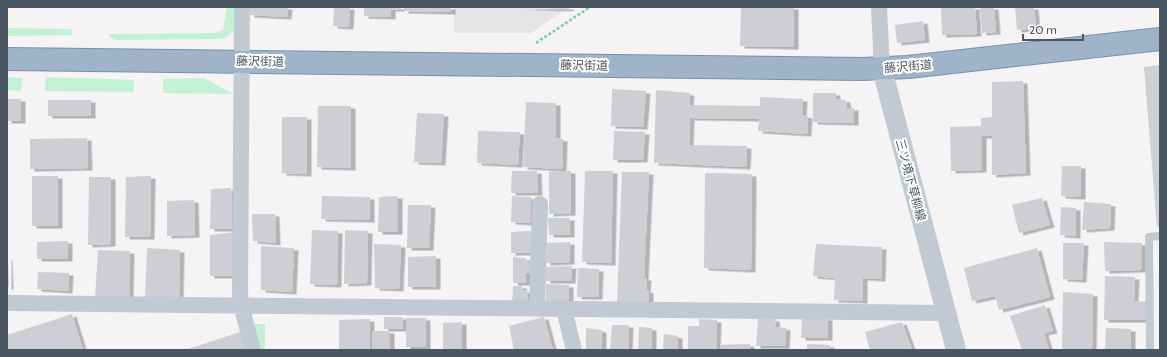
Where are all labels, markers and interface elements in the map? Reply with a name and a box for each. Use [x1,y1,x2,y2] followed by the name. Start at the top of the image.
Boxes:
[1023,16,1083,42] scale bar
[1029,22,1057,37] text: 20 m
[236,53,284,69] street label: 藤沢街道
[883,56,933,76] street label: 藤沢街道
[560,57,608,73] street label: 藤沢街道
[893,137,929,223] street label: 三ツ境下草柳線

